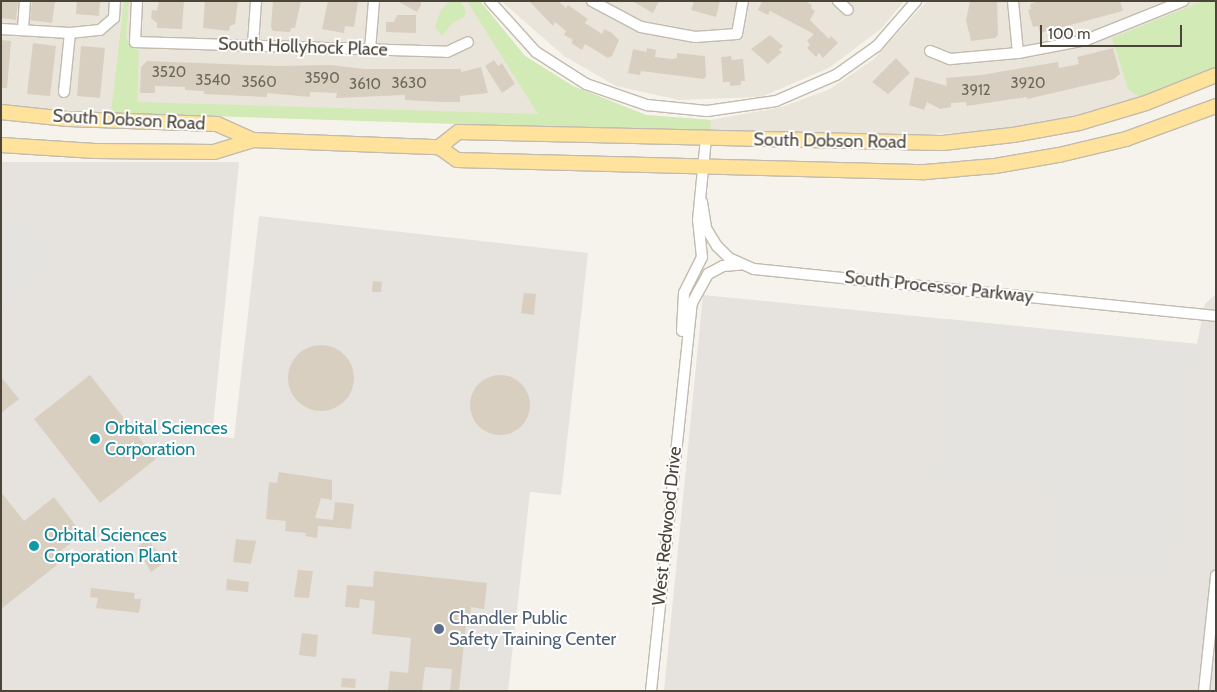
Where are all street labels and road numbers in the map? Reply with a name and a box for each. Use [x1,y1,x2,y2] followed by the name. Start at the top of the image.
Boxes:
[218,33,388,61] street label: South Hollyhock Place
[52,105,206,135] street label: South Dobson Road
[753,129,907,153] street label: South Dobson Road
[843,266,1035,308] street label: South Processor Parkway
[648,445,686,607] street label: West Redwood Drive

